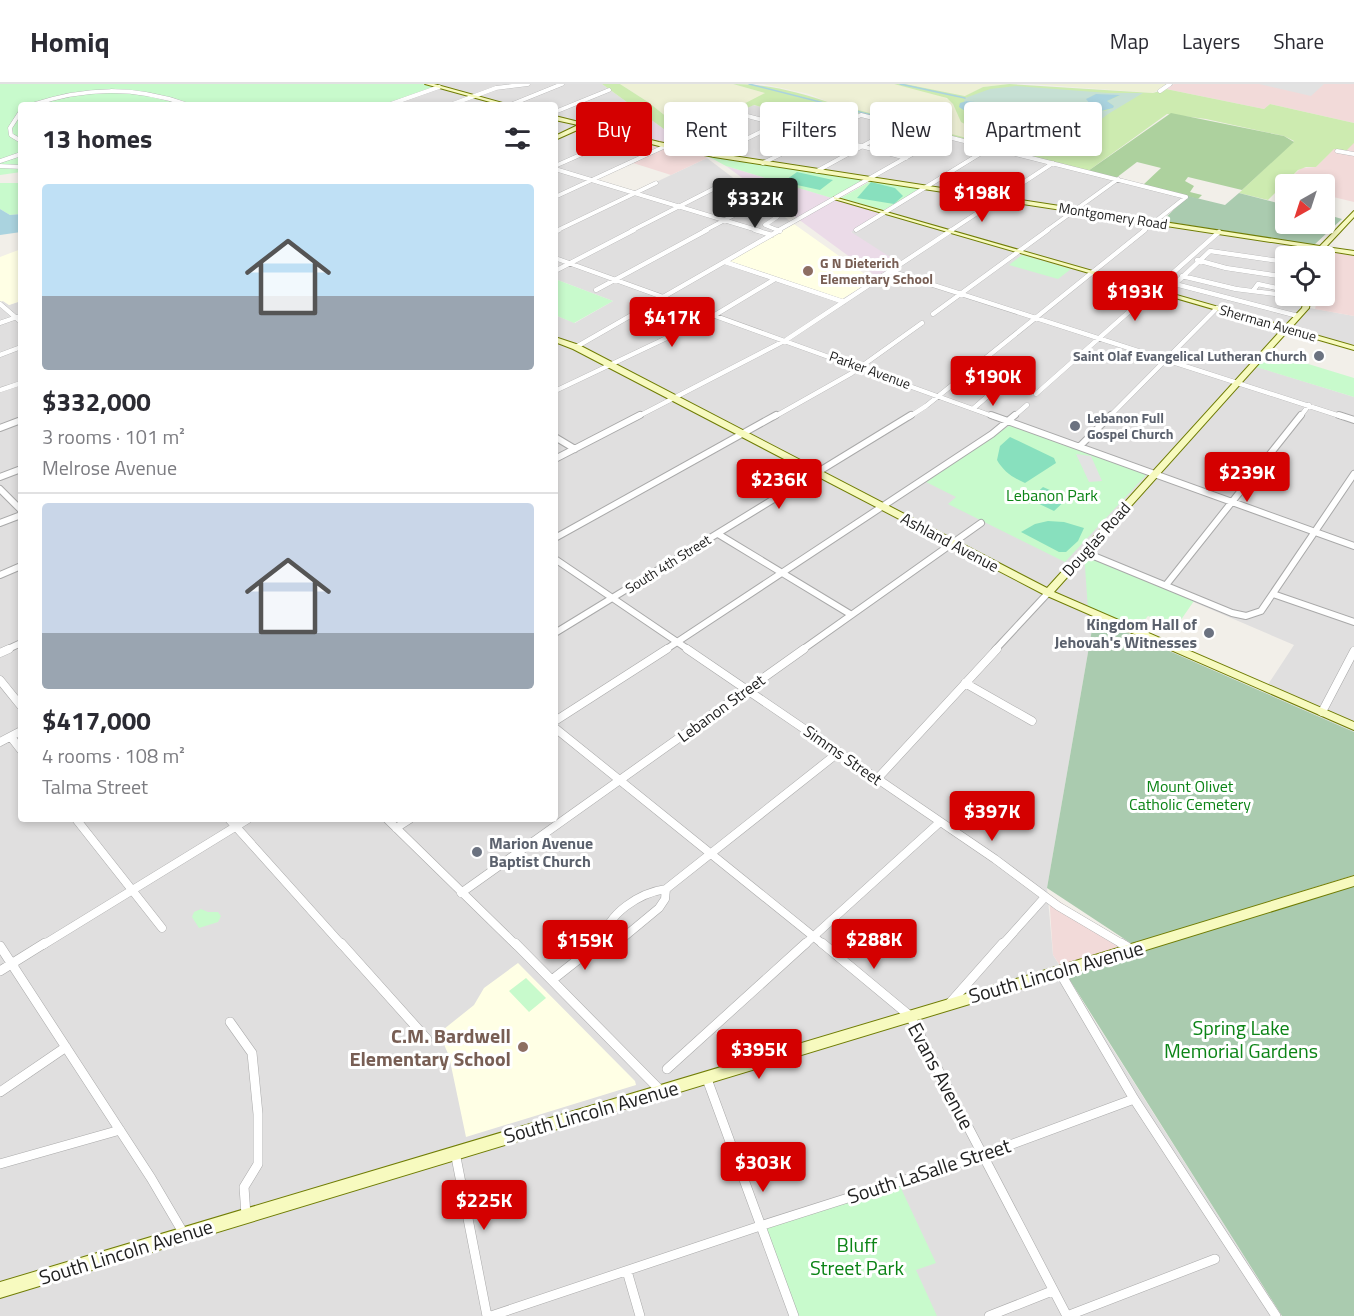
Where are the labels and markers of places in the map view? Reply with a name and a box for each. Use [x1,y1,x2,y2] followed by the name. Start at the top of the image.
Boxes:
[940,172,1024,223] pin: $198K
[713,178,797,229] pin: $332K
[820,252,933,289] place label: G N Dieterich Elementary School
[801,264,815,278] marker: G N Dieterich Elementary School
[1093,271,1177,322] pin: $193K
[630,297,714,348] pin: $417K
[1073,345,1307,366] place label: Saint Olaf Evangelical Lutheran Church
[1312,349,1326,363] marker: Saint Olaf Evangelical Lutheran Church
[951,356,1035,407] pin: $190K
[1087,407,1174,444] place label: Lebanon Full Gospel Church
[1068,419,1082,433] marker: Lebanon Full Gospel Church
[1205,452,1289,503] pin: $239K
[737,459,821,510] pin: $236K
[1055,612,1197,654] place label: Kingdom Hall of Jehovah's Witnesses
[1202,626,1216,640] marker: Kingdom Hall of Jehovah's Witnesses
[950,791,1034,842] pin: $397K
[489,831,593,873] place label: Marion Avenue Baptist Church
[470,845,484,859] marker: Marion Avenue Baptist Church
[832,919,916,970] pin: $288K
[543,920,627,971] pin: $159K
[349,1020,511,1074] place label: C.M. Bardwell Elementary School
[717,1029,801,1080] pin: $395K
[516,1040,530,1054] marker: C.M. Bardwell Elementary School
[721,1142,805,1193] pin: $303K
[442,1180,526,1231] pin: $225K

